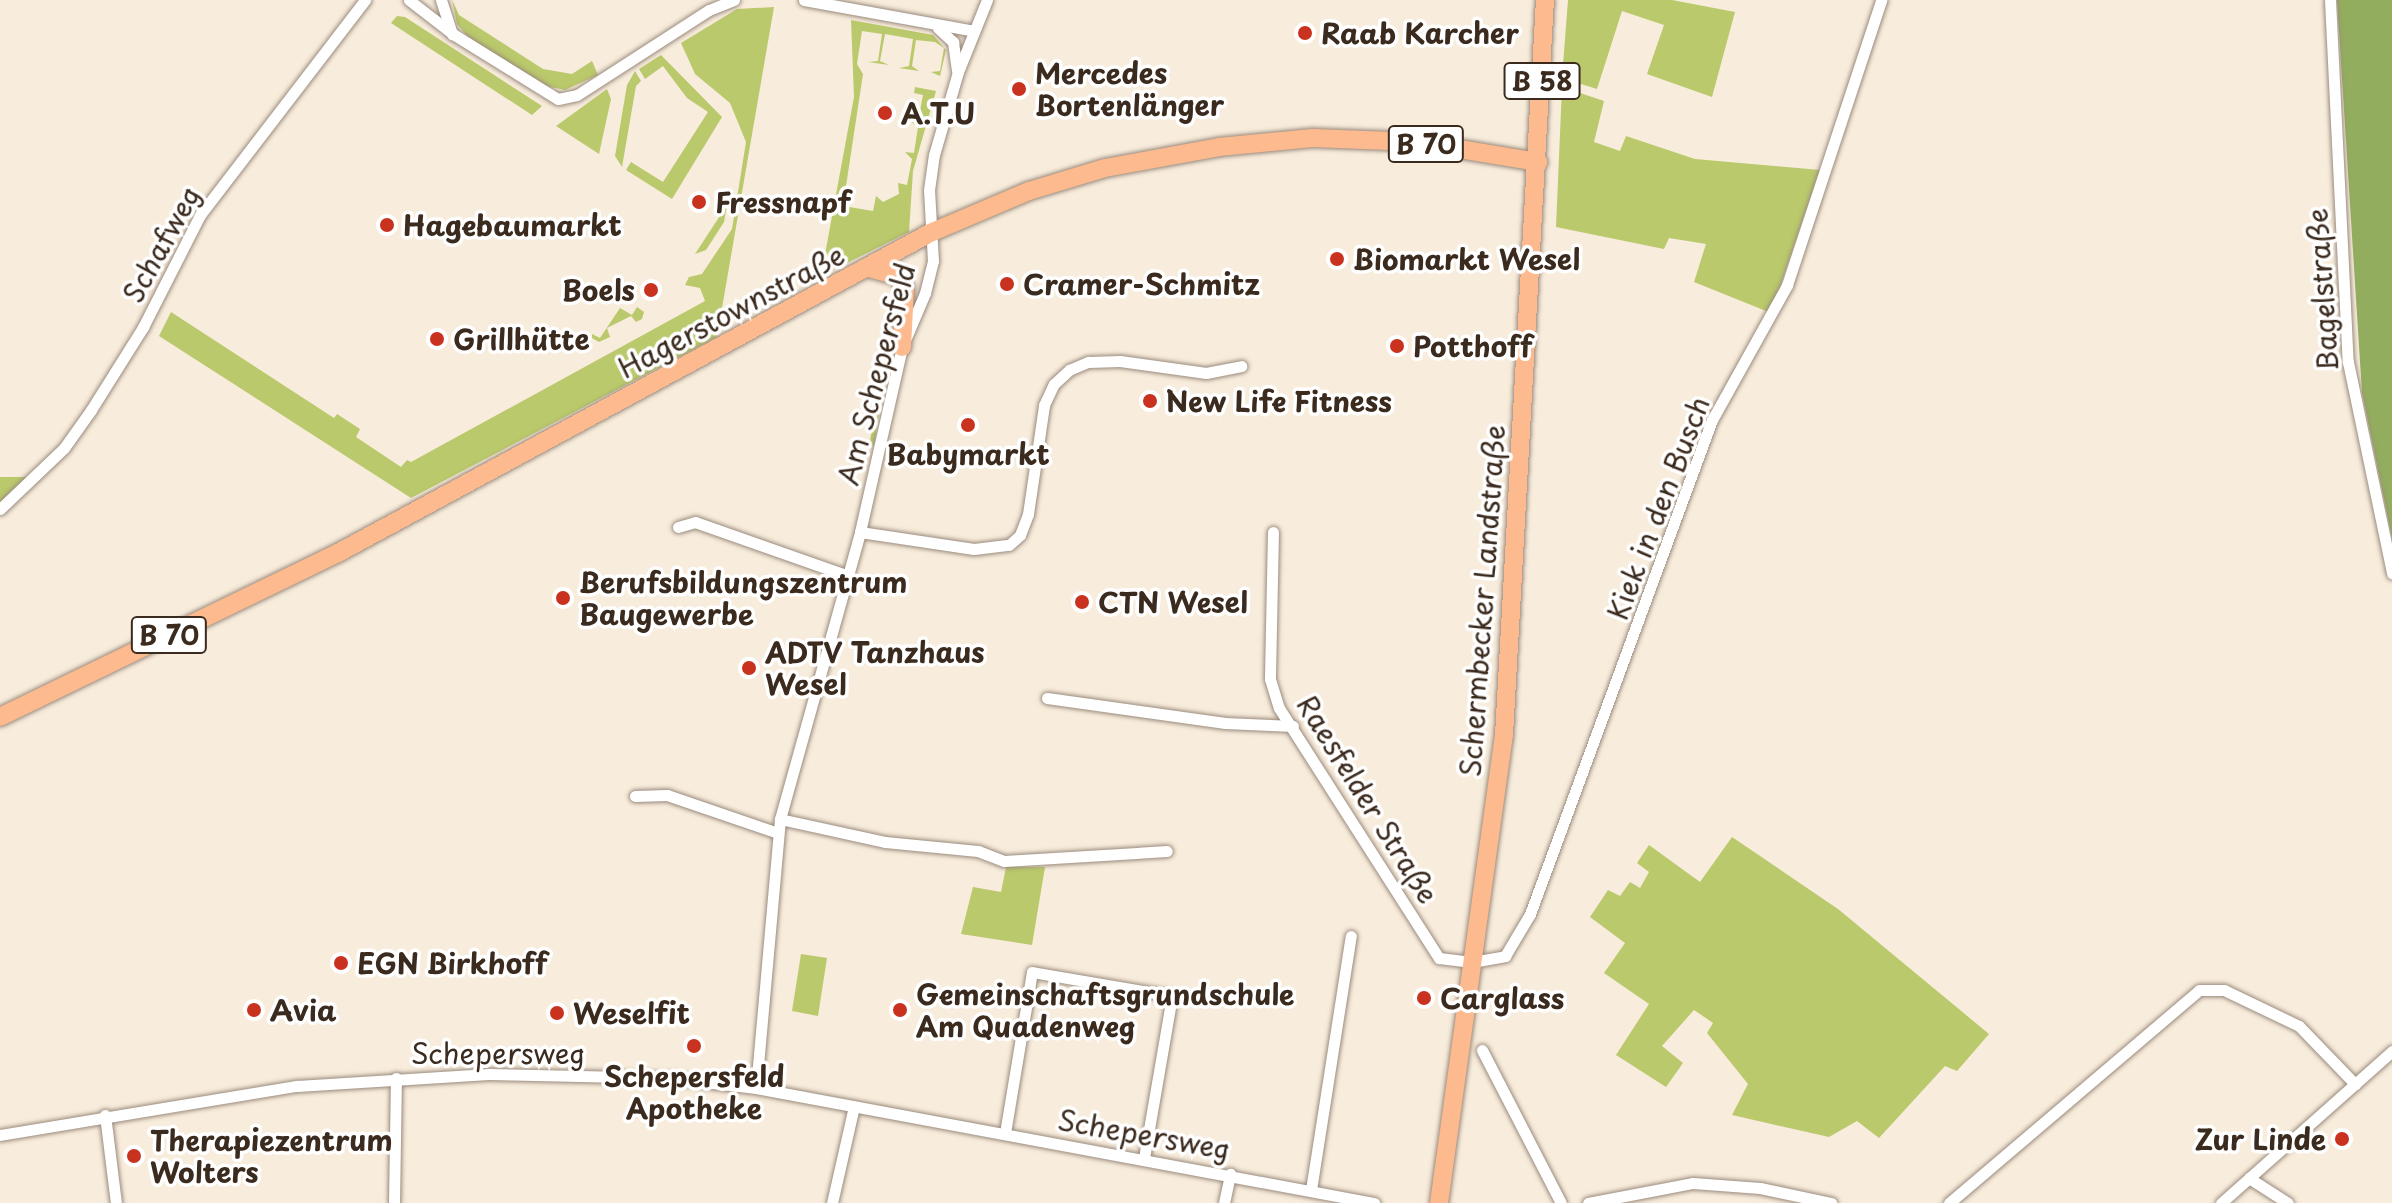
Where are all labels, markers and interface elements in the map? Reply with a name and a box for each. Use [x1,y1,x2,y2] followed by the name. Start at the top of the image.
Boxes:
[1321,16,1520,50] place label: Raab Karcher
[1296,24,1314,42] marker: Raab Karcher
[1035,56,1224,122] place label: Mercedes Bortenlänger
[1504,59,1580,103] road number: B 58
[1010,80,1028,98] marker: Mercedes Bortenlänger
[901,96,975,130] place label: A.T.U
[876,104,894,122] marker: A.T.U
[1388,122,1464,166] road number: B 70
[115,180,207,308] street label: Schafweg
[715,185,851,219] place label: Fressnapf
[690,193,708,211] marker: Fressnapf
[2300,207,2344,373] street label: Bagelstraße
[403,208,622,242] place label: Hagebaumarkt
[378,216,396,234] marker: Hagebaumarkt
[612,237,850,385] street label: Hagerstownstraße
[1353,242,1580,276] place label: Biomarkt Wesel
[1328,250,1346,268] marker: Biomarkt Wesel
[830,259,922,489] street label: Am Schepersfeld
[1023,267,1260,301] place label: Cramer-Schmitz
[562,273,635,307] place label: Boels
[998,275,1016,293] marker: Cramer-Schmitz
[642,281,660,299] marker: Boels
[453,322,590,356] place label: Grillhütte
[1413,329,1533,363] place label: Potthoff
[428,330,446,348] marker: Grillhütte
[1388,337,1406,355] marker: Potthoff
[1166,384,1395,418] place label: New Life Fitness
[1141,392,1159,410] marker: New Life Fitness
[1600,392,1716,624] street label: Kiek in den Busch
[959,416,977,434] marker: Babymarkt
[1453,423,1511,779] street label: Schermbecker Landstraße
[886,437,1050,471] place label: Babymarkt
[579,565,907,631] place label: Berufsbildungszentrum Baugewerbe
[1098,585,1250,619] place label: CTN Wesel
[554,589,572,607] marker: Berufsbildungszentrum Baugewerbe
[1073,593,1091,611] marker: CTN Wesel
[131,613,207,657] road number: B 70
[765,635,989,701] place label: ADTV Tanzhaus Wesel
[740,659,758,677] marker: ADTV Tanzhaus Wesel
[1290,688,1446,910] street label: Raesfelder Straße
[357,946,549,980] place label: EGN Birkhoff
[332,954,350,972] marker: EGN Birkhoff
[916,977,1294,1043] place label: Gemeinschaftsgrundschule Am Quadenweg
[1440,981,1564,1015] place label: Carglass
[1415,989,1433,1007] marker: Carglass
[270,993,336,1027] place label: Avia
[573,996,690,1030] place label: Weselfit
[245,1001,263,1019] marker: Avia
[891,1001,909,1019] marker: Gemeinschaftsgrundschule Am Quadenweg
[548,1004,566,1022] marker: Weselfit
[411,1036,585,1070] street label: Schepersweg
[685,1037,703,1055] marker: Schepersfeld Apotheke
[604,1059,784,1125] place label: Schepersfeld Apotheke
[1055,1102,1233,1166] street label: Schepersweg
[2195,1122,2326,1156] place label: Zur Linde
[150,1123,393,1189] place label: Therapiezentrum Wolters
[2333,1130,2351,1148] marker: Zur Linde
[125,1147,143,1165] marker: Therapiezentrum Wolters

